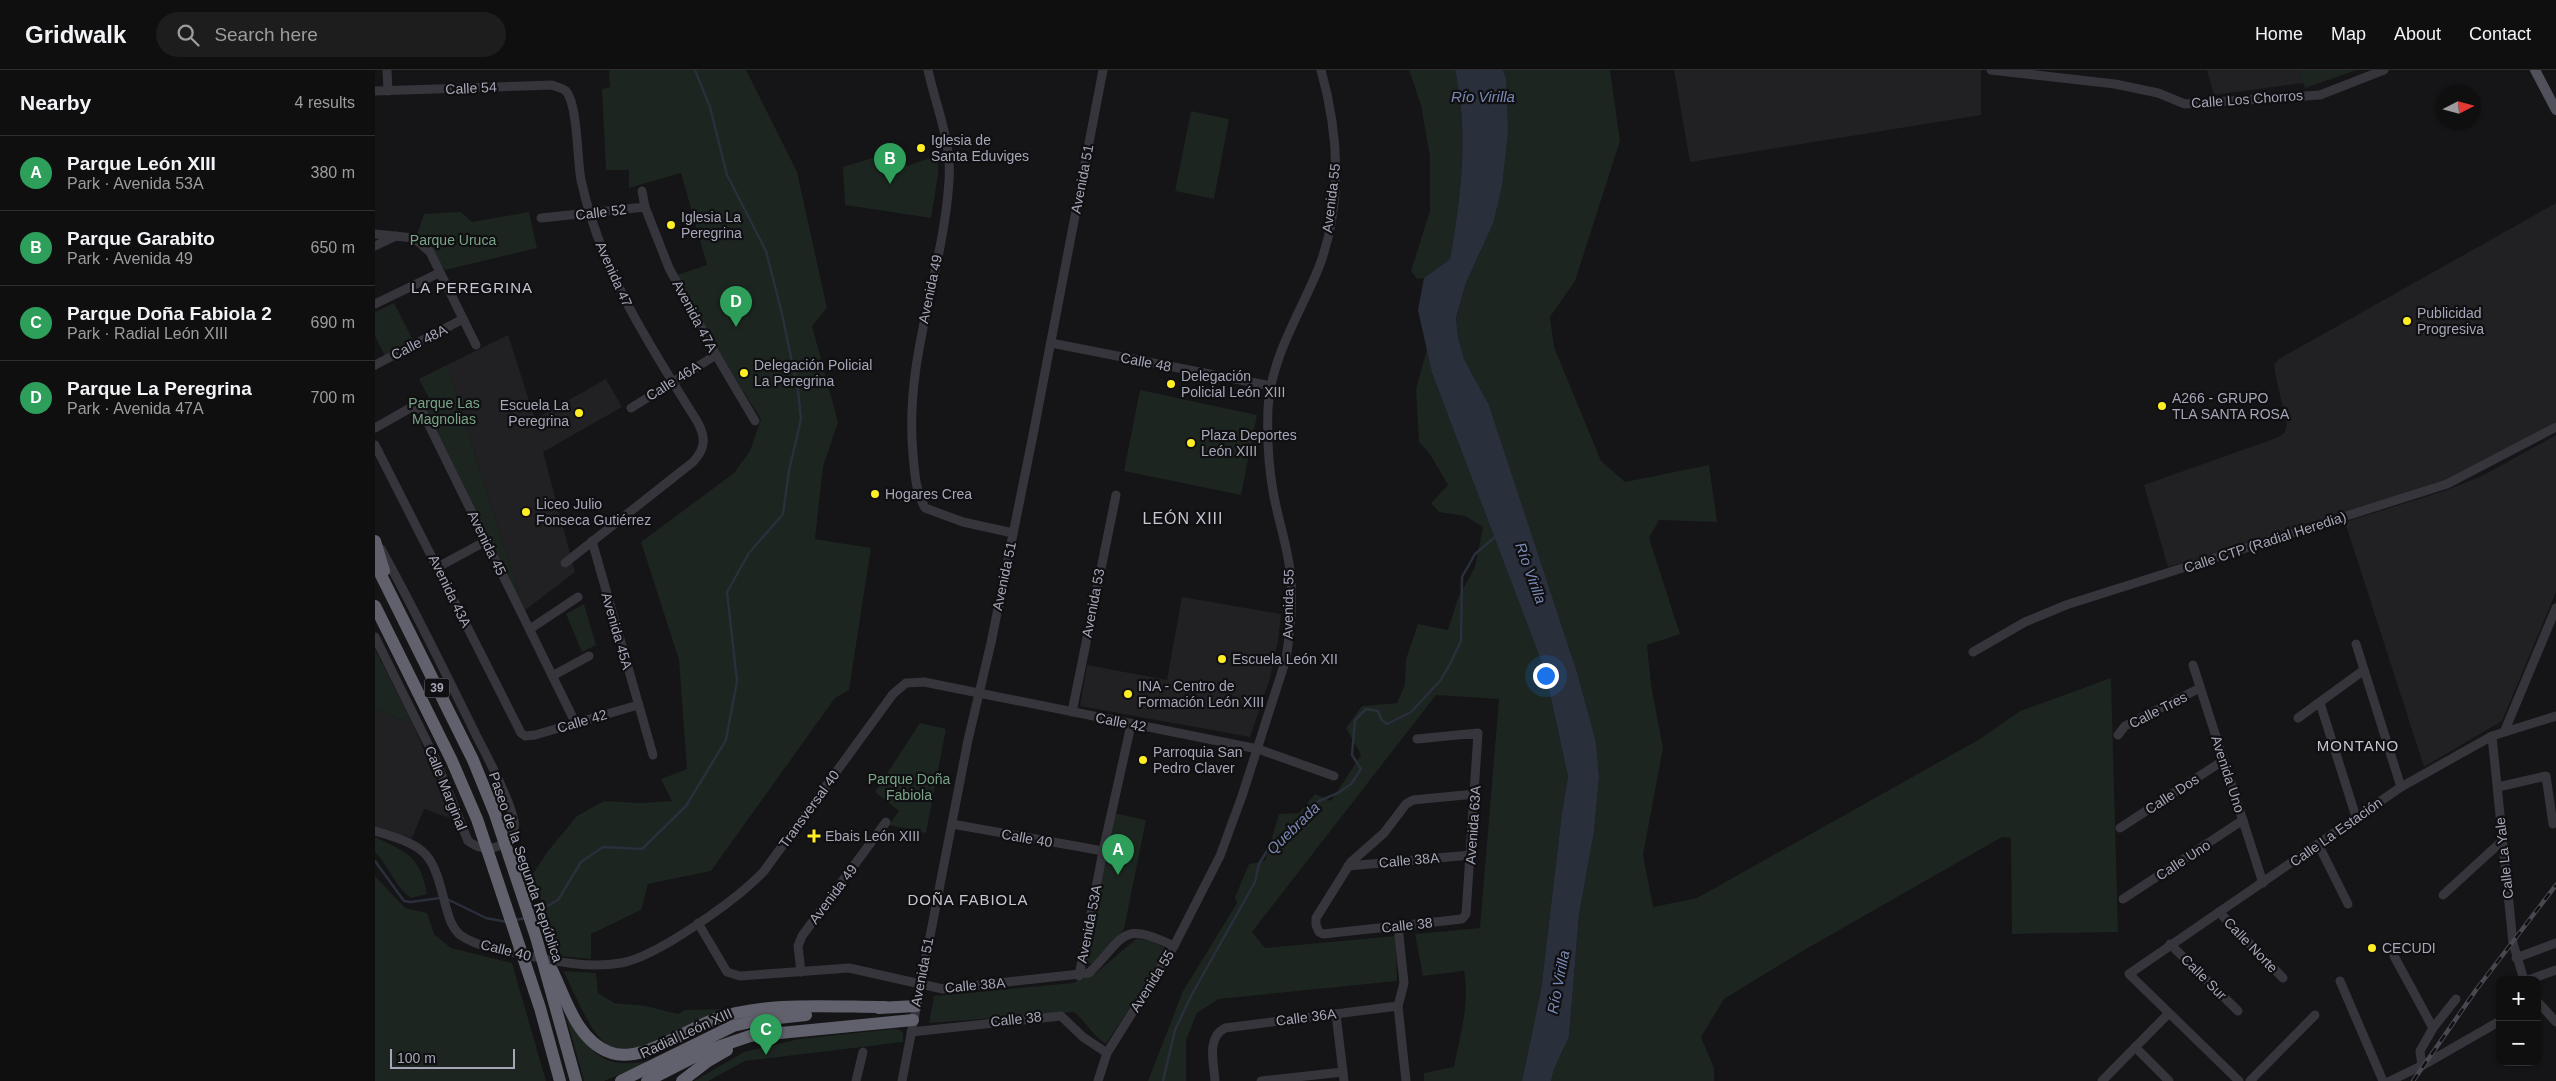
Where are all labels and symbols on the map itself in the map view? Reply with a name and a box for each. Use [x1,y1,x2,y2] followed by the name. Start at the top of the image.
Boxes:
[445,79,497,97] street label: Calle 54
[2436,85,2481,130] north arrow
[2191,87,2303,111] street label: Calle Los Chorros
[1451,88,1515,105] water label: Río Virilla
[931,132,1029,164] place label: Iglesia de Santa Eduviges
[915,142,927,154] marker: Iglesia de Santa Eduviges
[874,143,906,184] pin: B
[1067,143,1097,215] street label: Avenida 51
[1319,162,1343,234] street label: Avenida 55
[575,201,628,223] street label: Calle 52
[681,209,742,241] place label: Iglesia La Peregrina
[665,219,677,231] marker: Iglesia La Peregrina
[410,232,496,248] park label: Parque Uruca
[592,239,636,309] street label: Avenida 47
[915,253,945,325] street label: Avenida 49
[669,277,721,355] street label: Avenida 47A
[411,279,533,296] district label: LA PEREGRINA
[720,286,752,327] pin: D
[2417,305,2484,337] place label: Publicidad Progresiva
[2401,315,2413,327] marker: Publicidad Progresiva
[388,321,450,363] street label: Calle 48A
[1119,349,1173,375] street label: Calle 48
[754,357,872,389] place label: Delegación Policial La Peregrina
[643,358,704,404] street label: Calle 46A
[738,367,750,379] marker: Delegación Policial La Peregrina
[1181,368,1285,400] place label: Delegación Policial León XIII
[1165,378,1177,390] marker: Delegación Policial León XIII
[2172,390,2290,422] place label: A266 - GRUPO TLA SANTA ROSA
[408,395,480,427] park label: Parque Las Magnolias
[500,397,569,429] place label: Escuela La Peregrina
[2156,400,2168,412] marker: A266 - GRUPO TLA SANTA ROSA
[573,407,585,419] marker: Escuela La Peregrina
[1201,427,1297,459] place label: Plaza Deportes León XIII
[1185,437,1197,449] marker: Plaza Deportes León XIII
[885,486,972,502] place label: Hogares Crea
[869,488,881,500] marker: Hogares Crea
[536,496,651,528] place label: Liceo Julio Fonseca Gutiérrez
[520,506,532,518] marker: Liceo Julio Fonseca Gutiérrez
[465,508,510,578] street label: Avenida 45
[2182,508,2348,576] street label: Calle CTP (Radial Heredia)
[1142,509,1224,527] district label: LEÓN XIII
[989,540,1019,612] street label: Avenida 51
[1512,540,1550,606] water label: Río Virilla
[425,552,475,631] street label: Avenida 43A
[1078,567,1108,639] street label: Avenida 53
[1279,569,1297,639] street label: Avenida 55
[598,591,636,672] street label: Avenida 45A
[1232,651,1338,667] place label: Escuela León XII
[1216,653,1228,665] marker: Escuela León XII
[1533,663,1559,689] your location
[425,678,449,698] road number: 39
[1138,678,1264,710] place label: INA - Centro de Formación León XIII
[1122,688,1134,700] marker: INA - Centro de Formación León XIII
[2126,689,2190,731] street label: Calle Tres
[555,706,609,736] street label: Calle 42
[1094,709,1148,735] street label: Calle 42
[2208,734,2248,815] street label: Avenida Uno
[2317,737,2399,754] district label: MONTANO
[422,744,470,832] street label: Calle Marginal
[1153,744,1243,776] place label: Parroquia San Pedro Claver
[1137,754,1149,766] marker: Parroquia San Pedro Claver
[775,767,843,851] street label: Transversal 40
[486,770,566,964] street label: Paseo de la Segunda República
[868,771,950,803] park label: Parque Doña Fabiola
[2142,771,2202,817] street label: Calle Dos
[1462,784,1484,865] street label: Avenida 63A
[2287,794,2385,870] street label: Calle La Estación
[1263,799,1323,857] water label: Quebrada
[2492,816,2516,900] street label: Calle La Yale
[1000,826,1054,850] street label: Calle 40
[825,828,920,844] place label: Ebais León XIII
[807,829,821,843] marker: Ebais León XIII
[1102,834,1134,875] pin: A
[2153,836,2213,883] street label: Calle Uno
[1378,849,1441,871] street label: Calle 38A
[806,861,861,927] street label: Avenida 49
[1074,883,1105,964] street label: Avenida 53A
[907,891,1029,908] district label: DOÑA FABIOLA
[1381,914,1434,936] street label: Calle 38
[2221,914,2281,976] street label: Calle Norte
[479,936,533,964] street label: Calle 40
[907,936,937,1008] street label: Avenida 51
[2382,940,2436,956] place label: CECUDI
[2366,942,2378,954] marker: CECUDI
[1127,947,1177,1015] street label: Avenida 55
[1544,949,1572,1015] water label: Río Virilla
[2178,951,2230,1003] street label: Calle Sur
[944,974,1007,996] street label: Calle 38A
[637,1005,735,1061] street label: Radial León XIII
[1275,1005,1338,1029] street label: Calle 36A
[990,1008,1043,1030] street label: Calle 38
[750,1014,782,1055] pin: C
[390,1046,515,1069] scale bar

